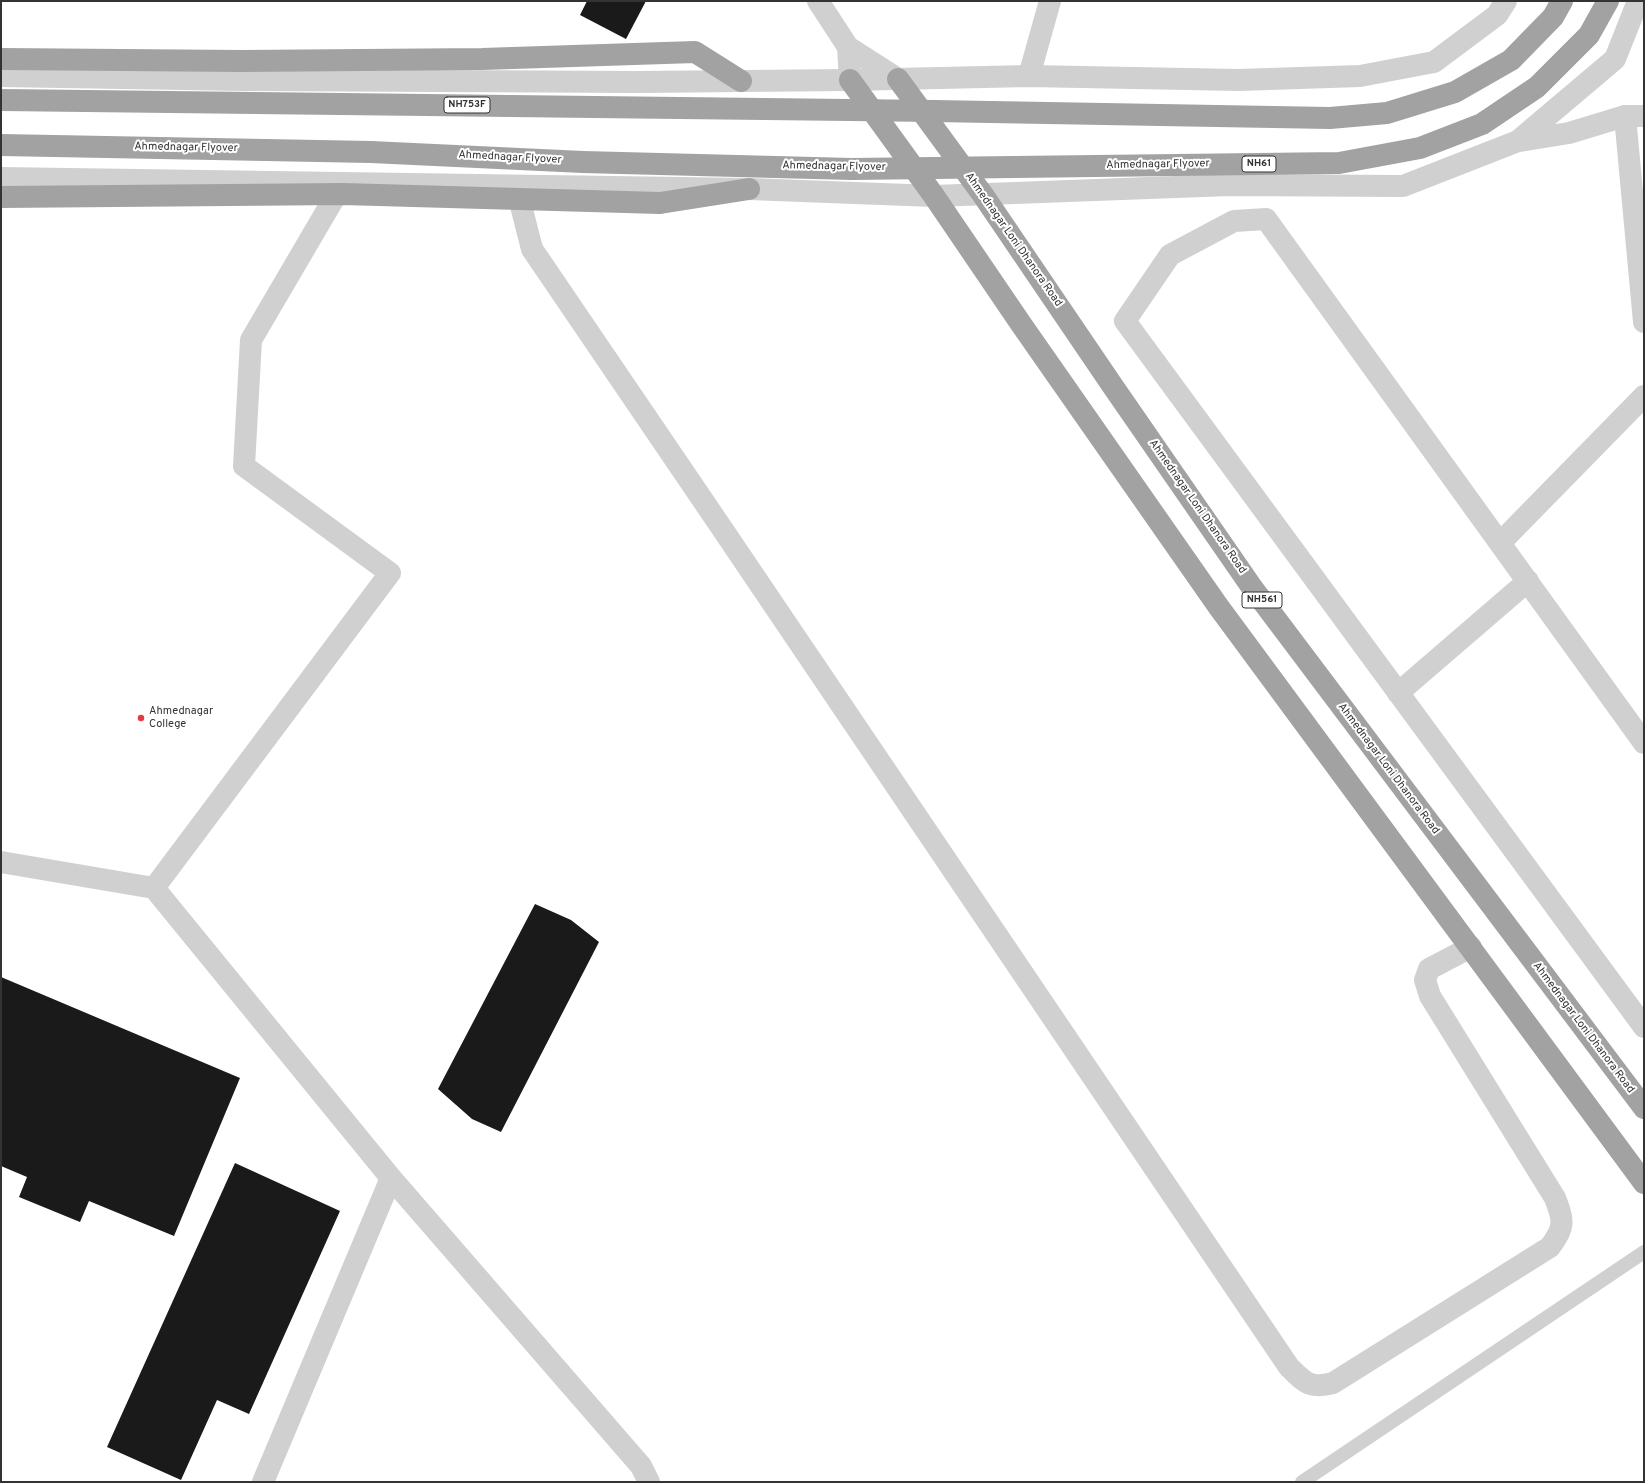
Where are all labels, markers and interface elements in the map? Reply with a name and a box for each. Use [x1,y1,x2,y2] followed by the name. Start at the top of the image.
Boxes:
[444,97,490,113] road number: NH753F
[134,140,238,156] street label: Ahmednagar Flyover
[458,149,562,167] street label: Ahmednagar Flyover
[1242,156,1276,172] road number: NH61
[1106,157,1210,173] street label: Ahmednagar Flyover
[782,159,886,175] street label: Ahmednagar Flyover
[962,170,1064,310] street label: Ahmednagar Loni Dhanora Road
[1146,437,1248,577] street label: Ahmednagar Loni Dhanora Road
[1242,592,1282,608] road number: NH561
[1334,701,1442,837] street label: Ahmednagar Loni Dhanora Road
[149,705,213,731] place label: Ahmednagar College
[136,713,146,723] marker: Ahmednagar College
[1529,960,1637,1096] street label: Ahmednagar Loni Dhanora Road

